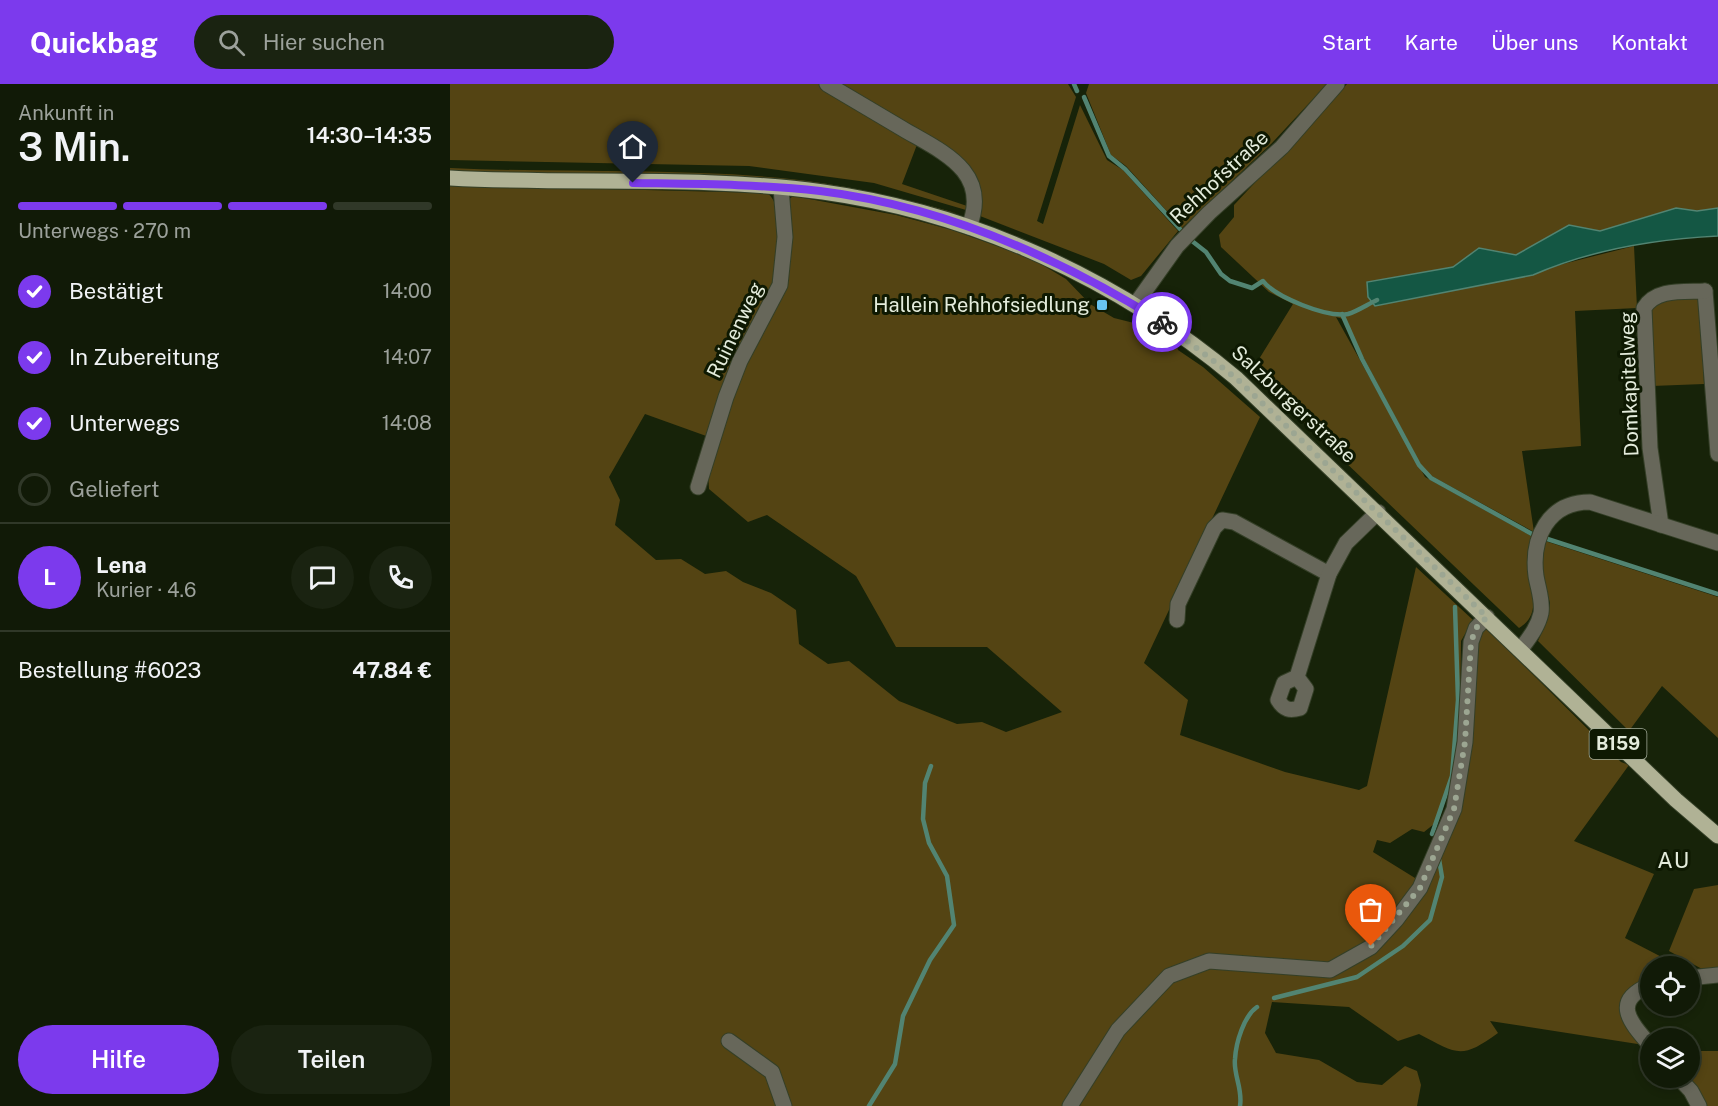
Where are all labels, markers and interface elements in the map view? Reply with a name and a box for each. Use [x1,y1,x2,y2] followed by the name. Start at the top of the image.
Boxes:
[194,15,614,69] search box
[30,26,158,59] text: Quickbag
[215,26,248,59] icon: search
[263,29,385,55] text: Hier suchen
[1322,30,1371,55] text: Start
[1404,30,1458,55] text: Karte
[1491,30,1578,55] text: Über uns
[1611,30,1688,55] text: Kontakt
[18,101,114,125] text: Ankunft in
[607,121,658,183] pin
[306,122,432,148] text: 14:30–14:35
[18,124,130,170] text: 3 Min.
[1165,125,1273,229] street label: Rehhofstraße
[616,130,649,163] icon: home
[18,219,191,243] text: Unterwegs · 270 m
[18,275,51,308] icon: check
[69,278,164,304] text: Bestätigt
[702,278,768,382] street label: Ruinenweg
[382,279,432,303] text: 14:00
[1132,292,1192,352] courier
[873,293,1090,317] place label: Hallein Rehhofsiedlung
[1095,298,1109,312] marker: Hallein Rehhofsiedlung
[1146,306,1179,339] icon: bike
[1614,311,1644,457] street label: Domkapitelweg
[1227,340,1361,468] street label: Salzburgerstraße
[18,341,51,374] icon: check
[69,344,220,370] text: In Zubereitung
[383,345,432,369] text: 14:07
[18,407,51,440] icon: check
[69,410,180,436] text: Unterwegs
[382,411,432,435] text: 14:08
[69,476,159,502] text: Geliefert
[291,546,354,609] button: chat
[369,546,432,609] button: phone
[96,552,147,578] text: Lena
[43,564,56,590] text: L
[96,578,196,602] text: Kurier · 4.6
[18,657,201,683] text: Bestellung #6023
[352,657,432,683] text: 47.84 €
[1590,729,1646,759] road number: B159
[1657,847,1691,873] district label: AU
[1345,884,1396,946] pin
[1354,893,1387,926] icon: bag
[1640,956,1700,1088] map controls
[1640,956,1700,1016] button: locate
[18,1025,219,1094] button: Hilfe
[231,1025,432,1094] button: Teilen
[1640,1028,1700,1088] button: layers

